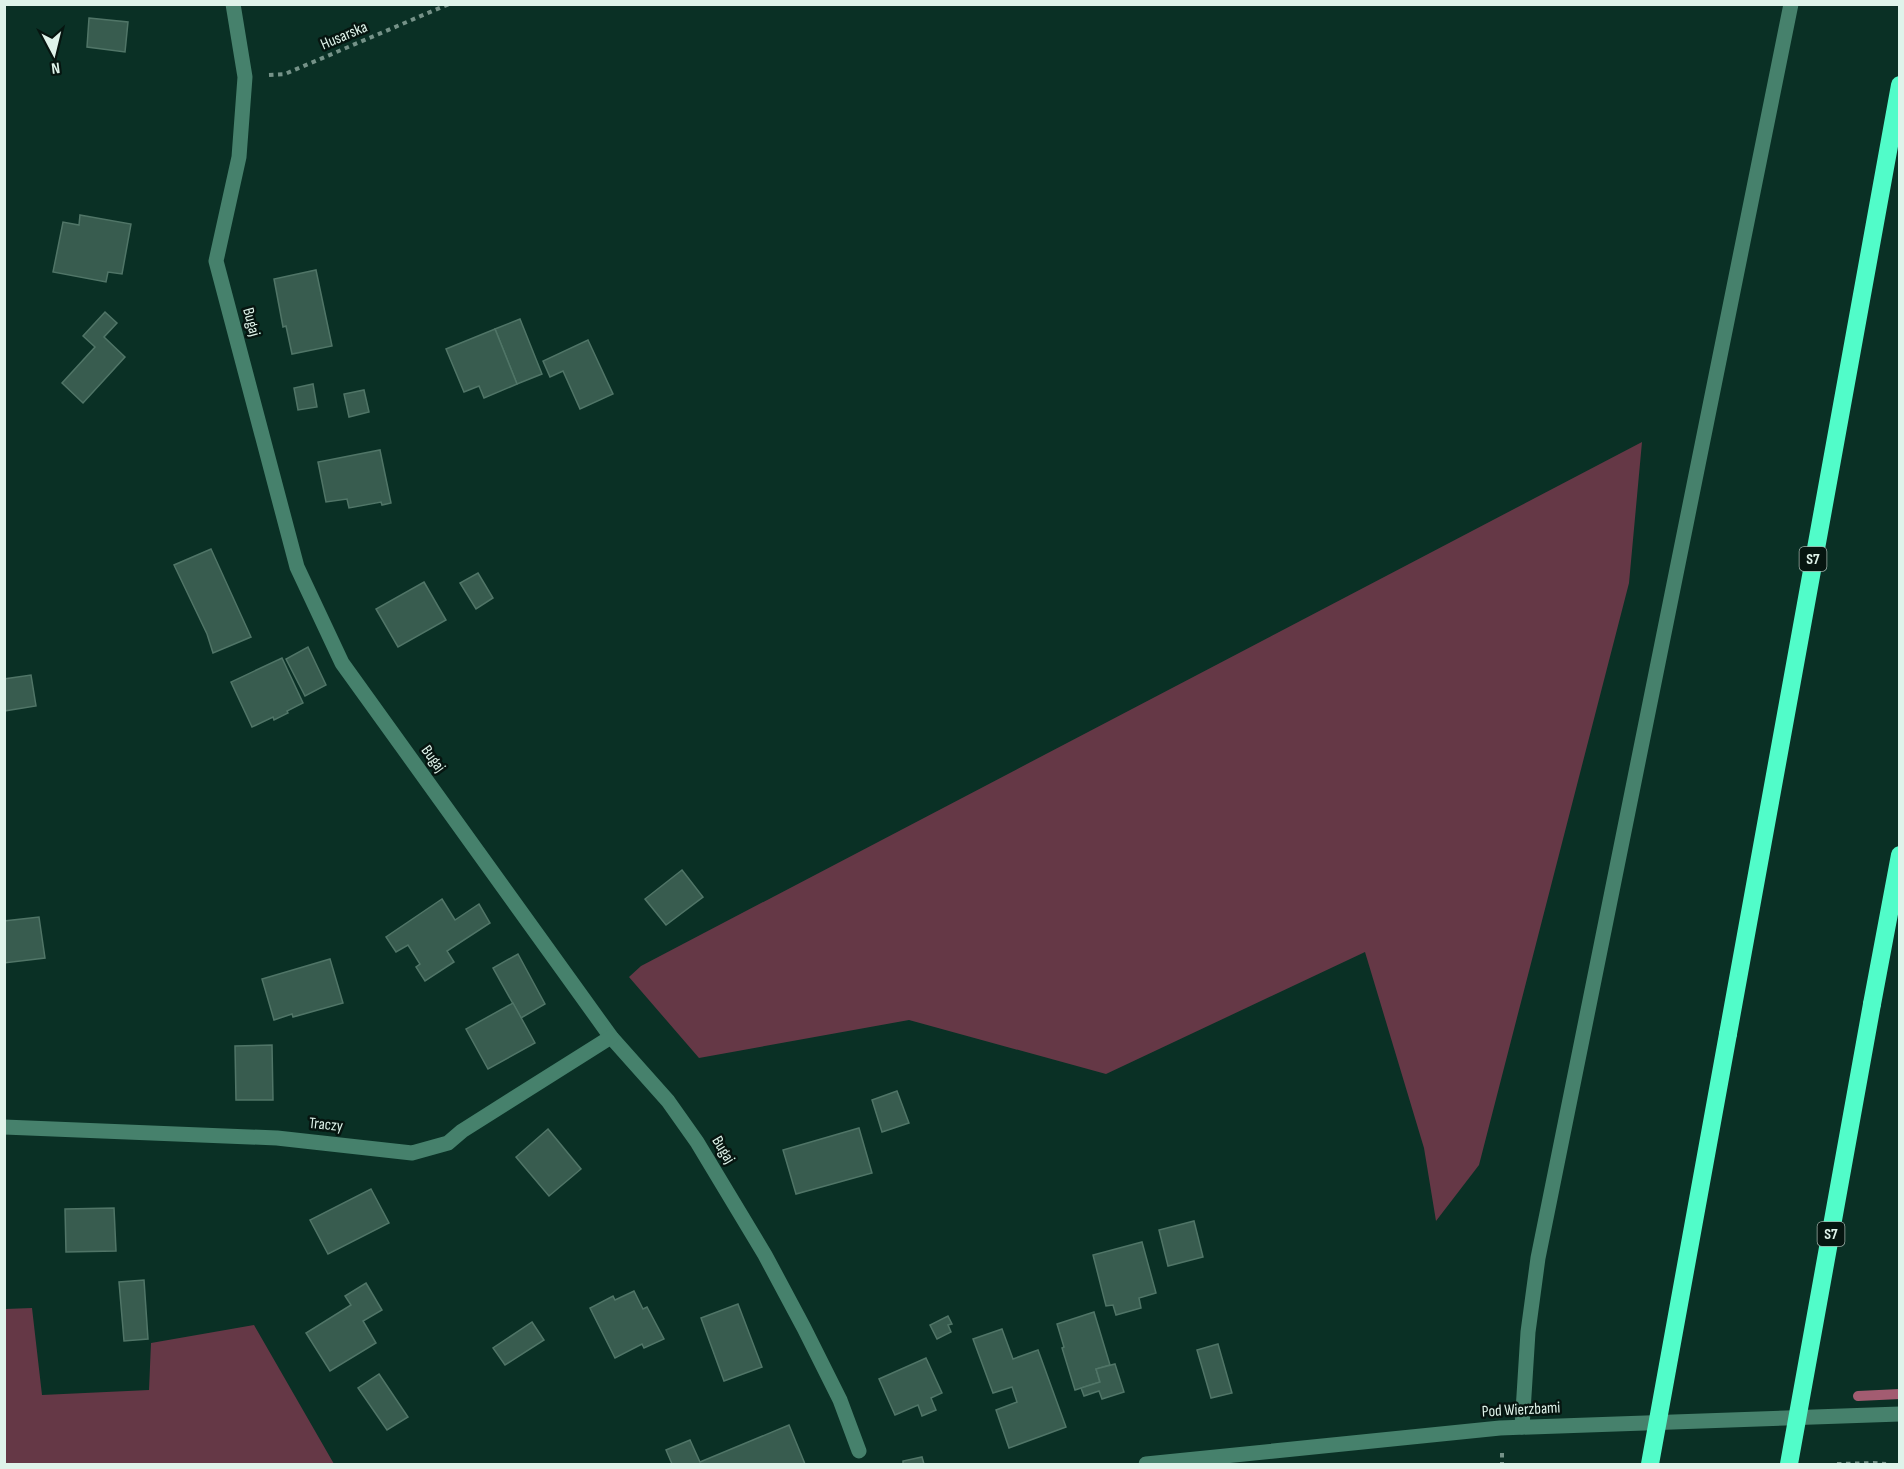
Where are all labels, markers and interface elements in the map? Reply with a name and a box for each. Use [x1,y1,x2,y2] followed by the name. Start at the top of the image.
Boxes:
[318,18,370,54] street label: Husarska
[24,24,84,84] north arrow
[50,57,61,77] text: N
[238,306,264,339] street label: Bugaj
[1800,547,1826,571] road number: S7
[417,742,449,776] street label: Bugaj
[308,1114,344,1136] street label: Traczy
[707,1133,739,1167] street label: Bugaj
[1818,1222,1844,1246] road number: S7
[1481,1398,1561,1422] street label: Pod Wierzbami

